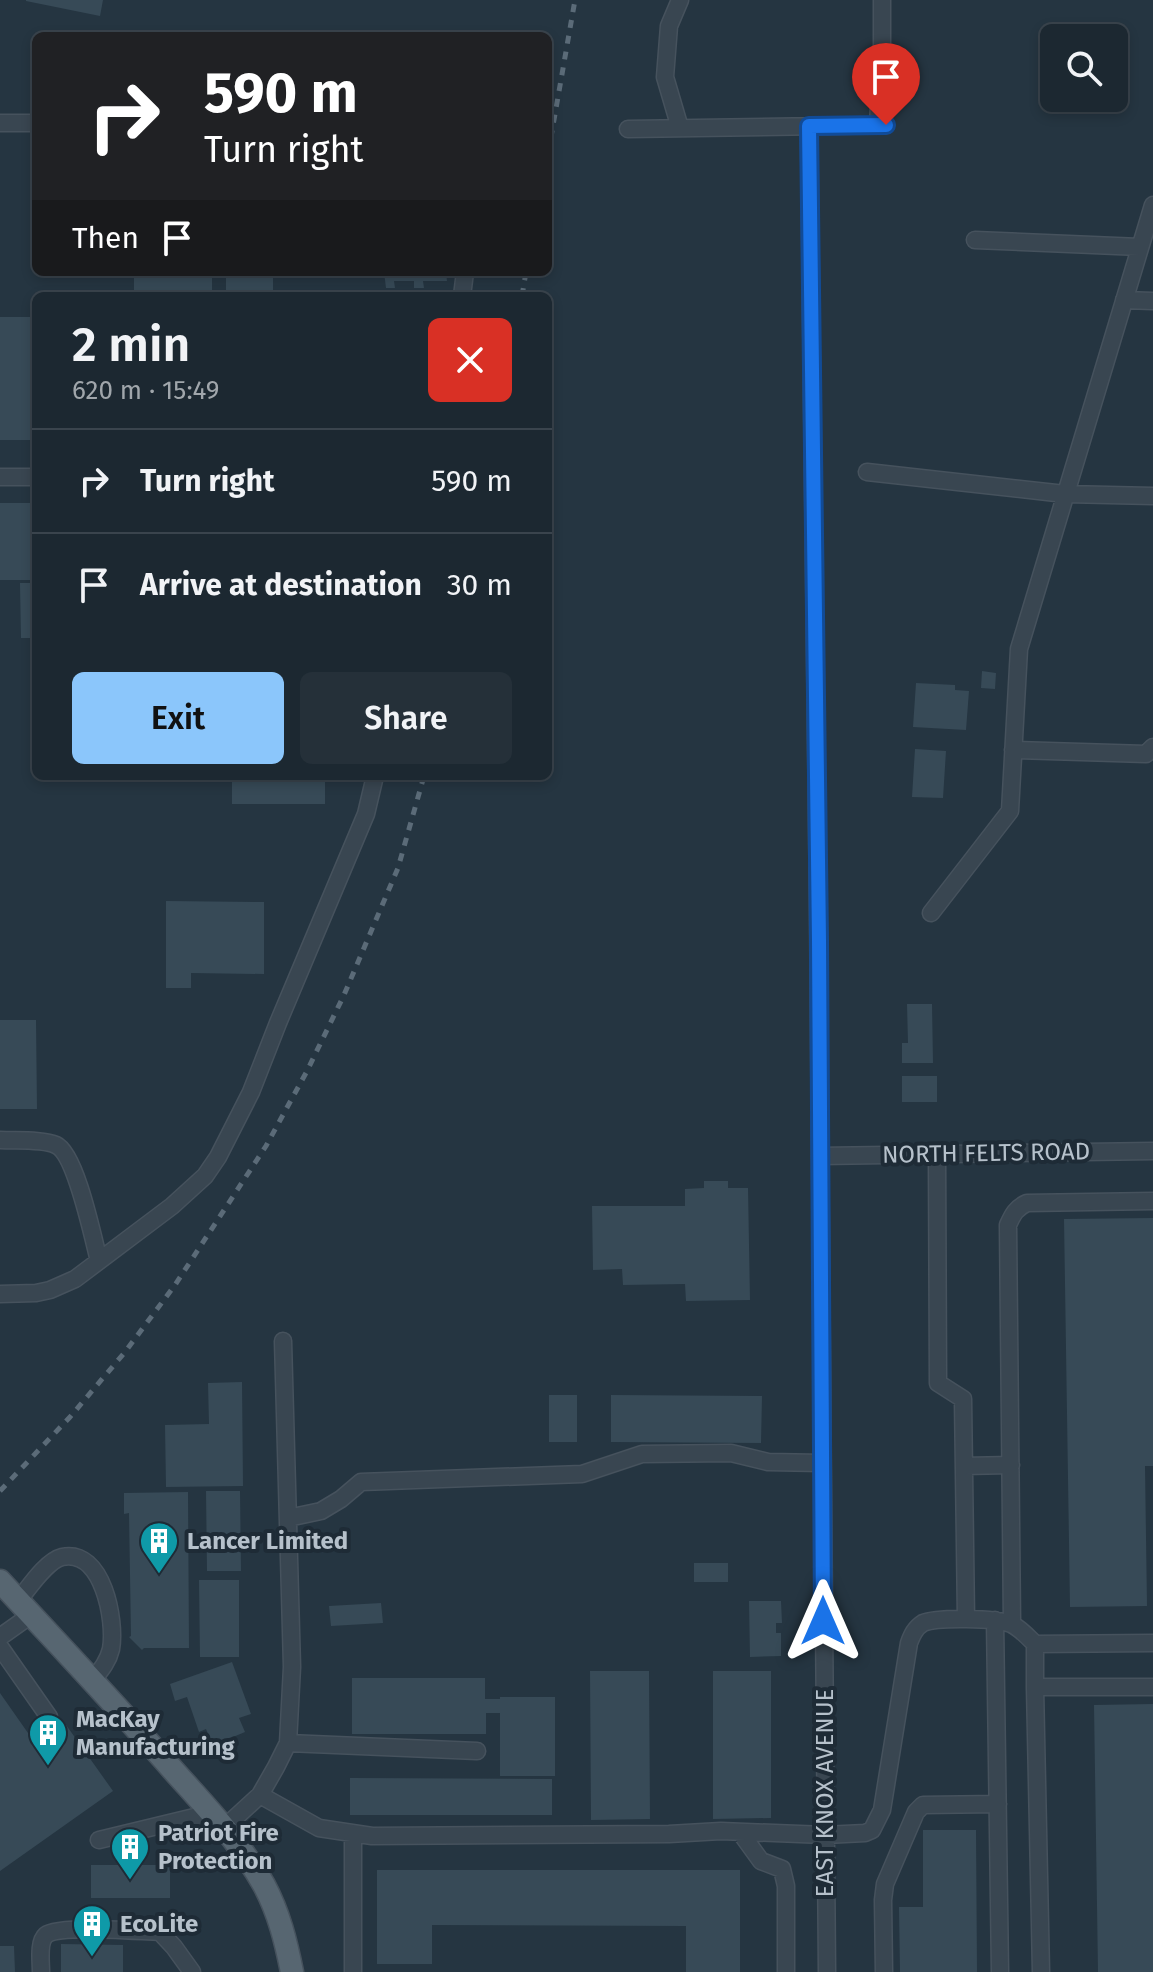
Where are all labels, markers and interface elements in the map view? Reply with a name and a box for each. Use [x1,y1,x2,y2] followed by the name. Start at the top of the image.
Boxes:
[1040,24,1128,112] map controls
[1040,24,1128,112] button: search
[852,43,920,125] pin
[864,55,908,99] icon: arrive
[204,60,358,127] text: 590 m
[72,64,176,168] icon: right
[204,128,364,172] text: Turn right
[155,216,199,260] icon: arrive
[72,220,139,256] text: Then
[72,316,190,374] text: 2 min
[428,318,512,402] button: close
[72,375,219,406] text: 620 m · 15:49
[72,459,116,503] icon: right
[140,463,275,499] text: Turn right
[431,463,512,499] text: 590 m
[72,563,116,607] icon: arrive
[140,567,422,603] text: Arrive at destination
[447,567,512,603] text: 30 m
[72,672,284,764] button: Exit
[300,672,512,764] button: Share
[882,1137,1090,1169] street label: NORTH FELTS ROAD
[138,1520,180,1575] building icon: Lancer Limited
[187,1527,348,1555] place label: Lancer Limited
[781,1579,865,1663] position arrow
[811,1689,839,1897] street label: EAST KNOX AVENUE
[76,1705,235,1761] place label: MacKay Manufacturing
[27,1712,69,1767] building icon: MacKay Manufacturing
[158,1819,279,1875] place label: Patriot Fire Protection
[109,1826,151,1881] building icon: Patriot Fire Protection
[71,1903,113,1958] building icon: EcoLite
[120,1910,198,1938] place label: EcoLite

